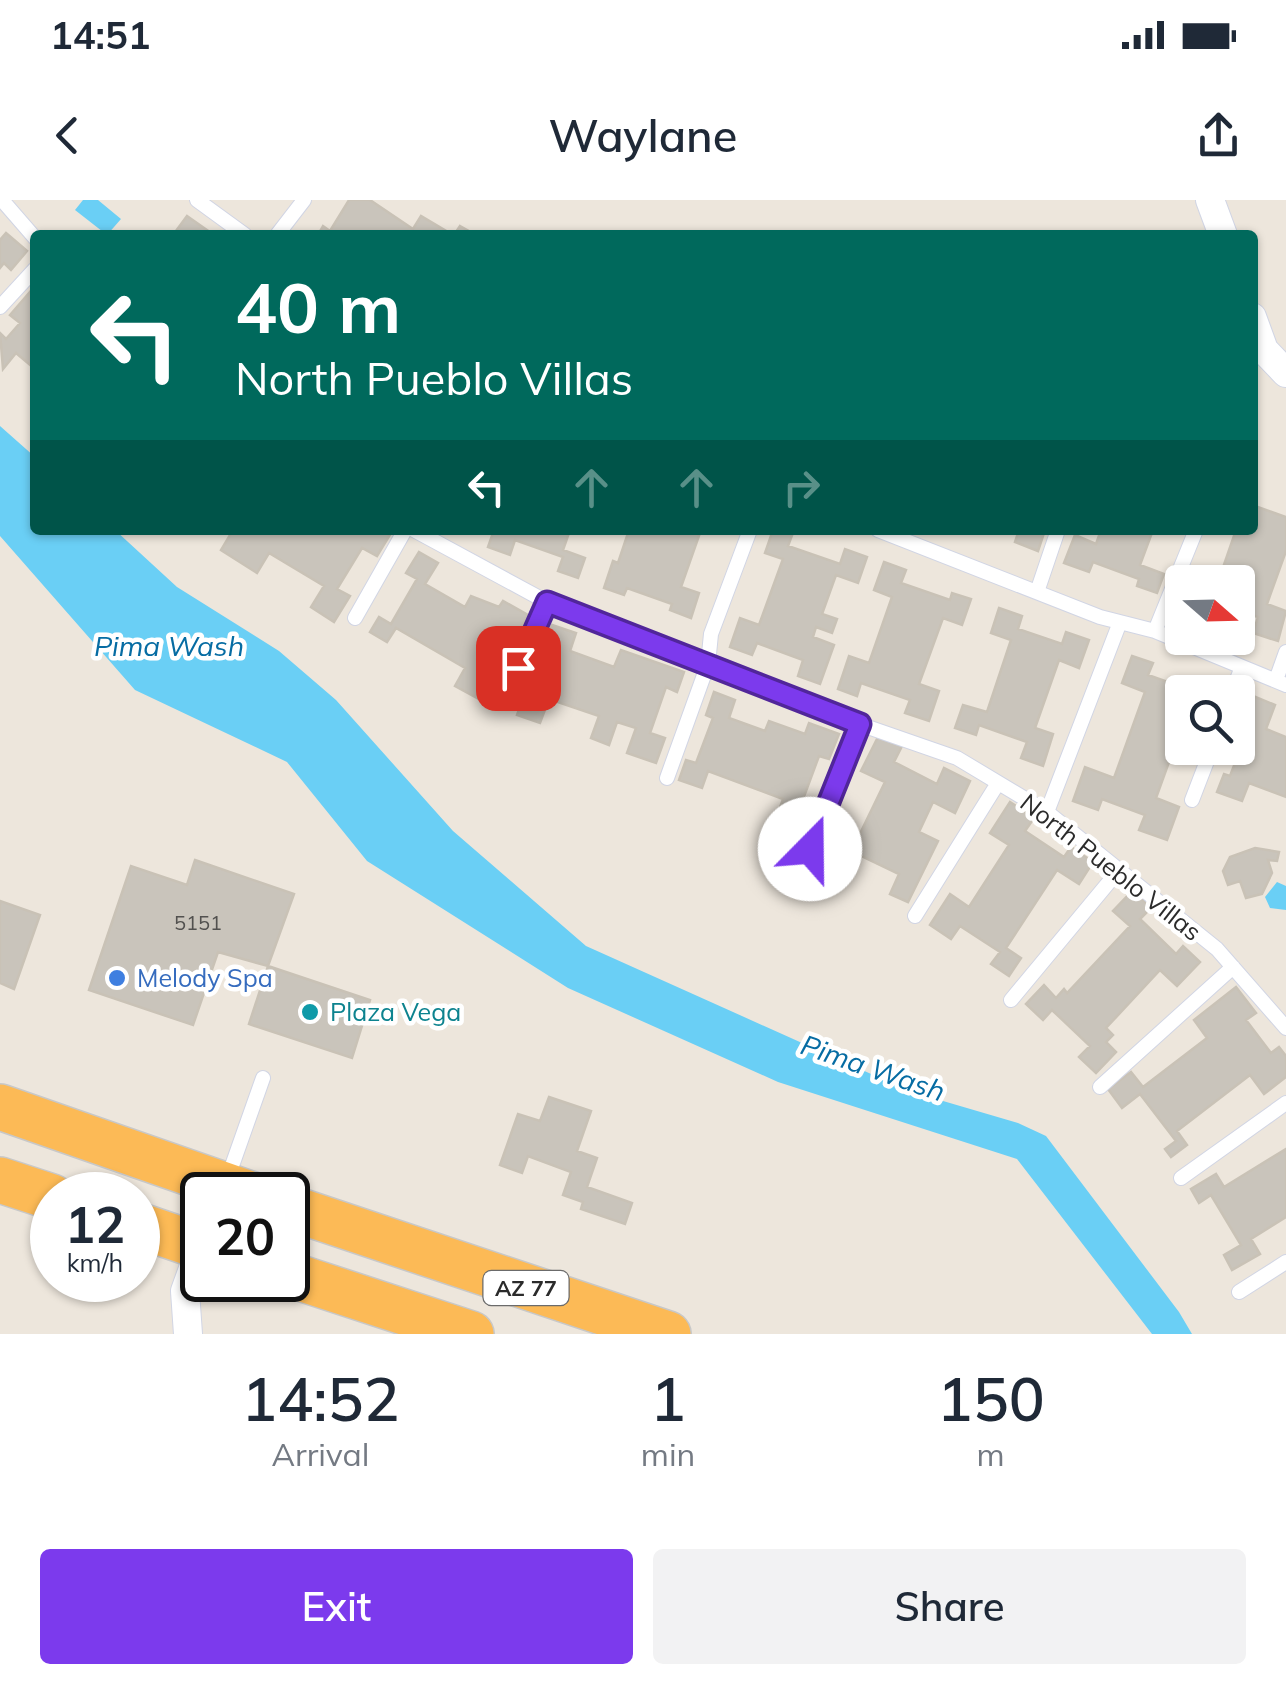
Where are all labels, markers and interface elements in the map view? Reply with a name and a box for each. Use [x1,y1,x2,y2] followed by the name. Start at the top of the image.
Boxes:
[50,11,151,59] text: 14:51
[549,107,737,163] text: Waylane
[40,108,95,163] icon: back
[1191,108,1246,163] icon: share
[235,263,401,351] text: 40 m
[70,270,200,400] icon: left
[235,350,633,406] text: North Pueblo Villas
[459,460,514,515] icon: left
[564,460,619,515] icon: ahead
[669,460,724,515] icon: ahead
[774,460,829,515] icon: right
[1165,565,1255,655] north arrow
[1165,565,1255,765] map controls
[476,626,561,711] pin
[94,628,244,663] water label: Pima Wash
[491,641,546,696] icon: arrive
[1165,675,1255,765] button: search
[1015,786,1208,947] street label: North Pueblo Villas
[758,797,862,901] position arrow
[174,910,222,935] house number: 5151
[137,962,273,993] place label: Melody Spa
[106,967,128,989] marker: Melody Spa
[330,996,461,1027] place label: Plaza Vega
[299,1001,321,1023] marker: Plaza Vega
[796,1027,950,1109] water label: Pima Wash
[180,1172,310,1302] speed limit sign: 20
[65,1193,125,1256] text: 12
[67,1247,123,1278] text: km/h
[484,1271,568,1305] road number: AZ 77
[241,1361,400,1436] text: 14:52
[650,1361,686,1436] text: 1
[937,1361,1045,1436] text: 150
[272,1434,369,1474] text: Arrival
[641,1434,695,1474] text: min
[977,1434,1005,1474] text: m
[40,1549,633,1664] button: Exit
[653,1549,1246,1664] button: Share

